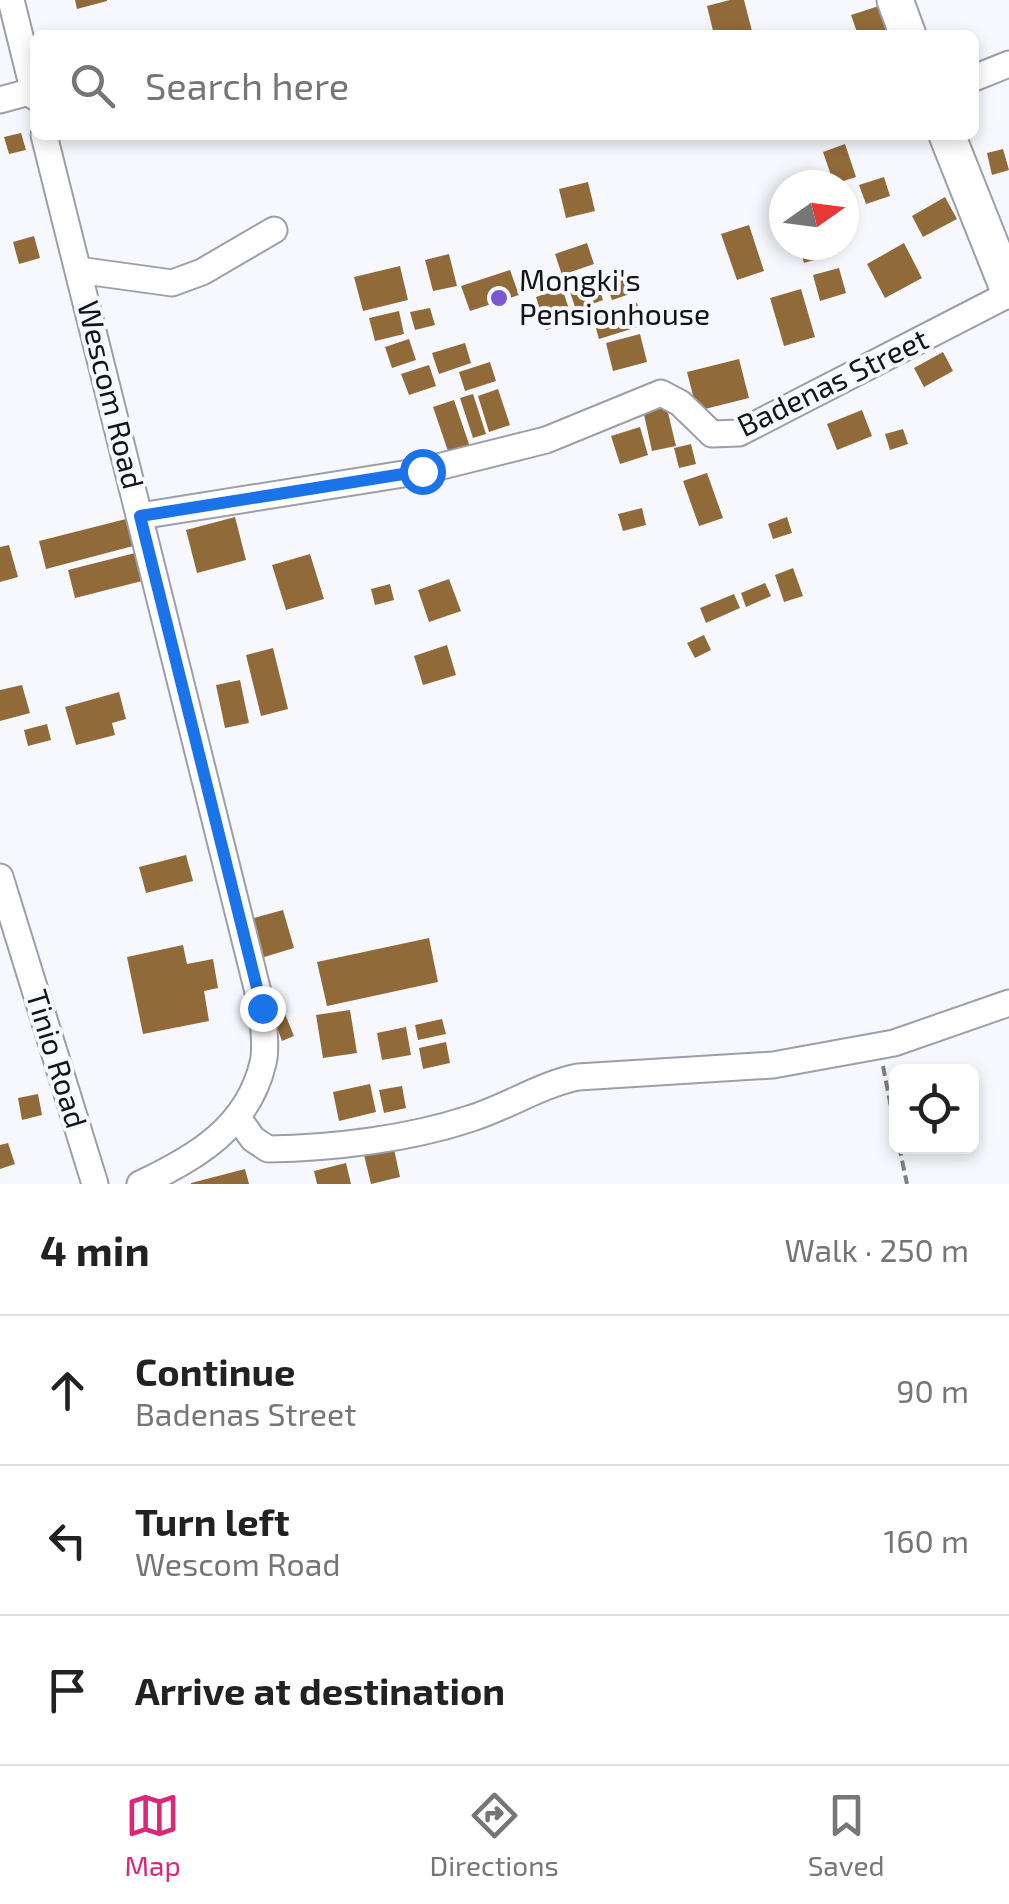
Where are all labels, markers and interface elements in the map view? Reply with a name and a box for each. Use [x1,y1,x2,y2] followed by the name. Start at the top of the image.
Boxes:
[30,30,979,140] search box
[65,58,120,113] icon: search
[145,62,349,108] text: Search here
[769,170,859,260] north arrow
[519,261,710,331] place label: Mongki's Pensionhouse
[488,287,510,309] marker: Mongki's Pensionhouse
[71,297,153,492] street label: Wescom Road
[731,320,933,443] street label: Badenas Street
[400,449,446,495] route start
[20,985,96,1132] street label: Tinio Road
[240,986,286,1032] route end
[889,1064,979,1154] map controls
[889,1064,979,1154] button: locate
[40,1224,150,1274] text: 4 min
[785,1230,969,1268] text: Walk · 250 m
[135,1348,295,1394] text: Continue
[40,1363,95,1418] icon: ahead
[896,1371,969,1409] text: 90 m
[135,1394,356,1432] text: Badenas Street
[135,1498,290,1544] text: Turn left
[40,1513,95,1568] icon: left
[883,1521,969,1559] text: 160 m
[135,1544,341,1582] text: Wescom Road
[40,1663,95,1718] icon: arrive
[135,1667,505,1713] text: Arrive at destination
[124,1788,181,1882] tab: Map
[430,1788,559,1882] tab: Directions
[808,1788,885,1882] tab: Saved

